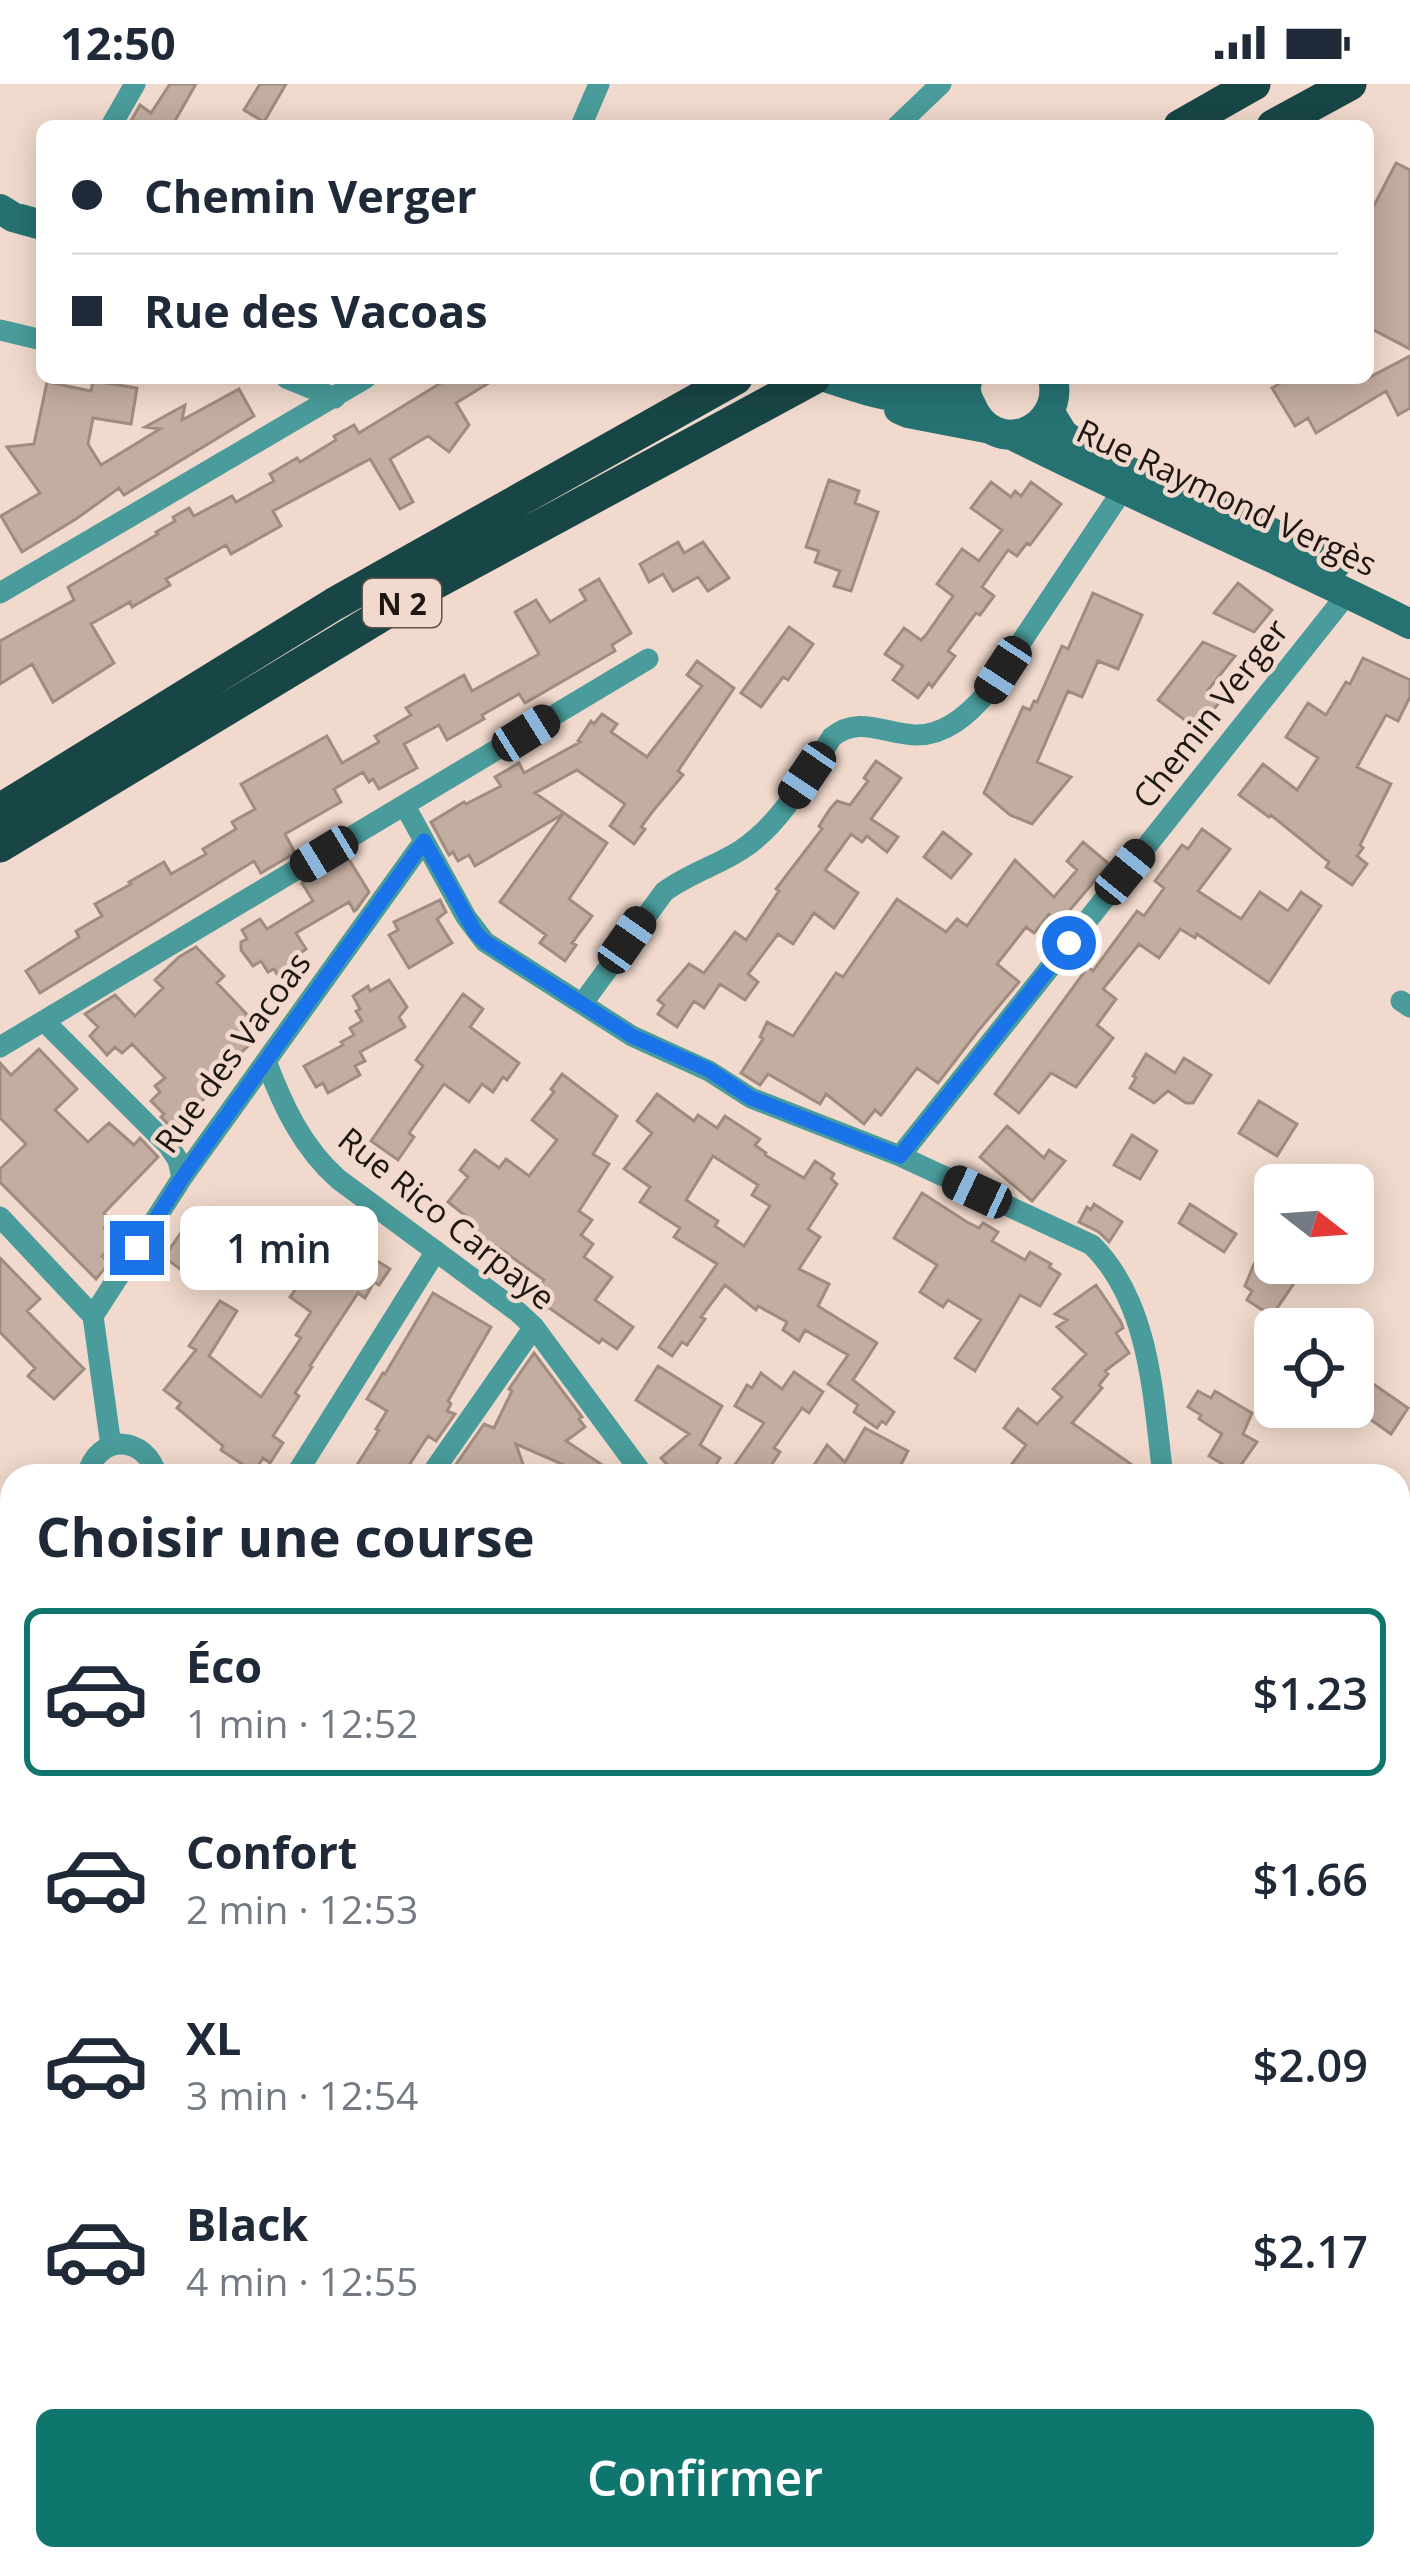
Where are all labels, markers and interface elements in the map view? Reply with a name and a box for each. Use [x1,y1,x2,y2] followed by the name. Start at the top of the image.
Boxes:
[60,12,176,73] text: 12:50
[144,165,477,226] text: Chemin Verger
[144,280,488,341] text: Rue des Vacoas
[1070,408,1384,586] street label: Rue Raymond Vergès
[363,579,441,627] road number: N 2
[1122,609,1298,817] street label: Chemin Verger
[968,630,1038,710] car
[486,699,566,767] car
[772,735,842,815] car
[284,820,364,888] car
[1088,833,1162,911] car
[592,900,662,980] car
[1042,916,1096,970] route start
[144,942,320,1162] street label: Rue des Vacoas
[329,1117,565,1319] street label: Rue Rico Carpaye
[937,1160,1017,1224] car
[1254,1164,1374,1284] north arrow
[1254,1164,1374,1428] map controls
[179,1206,377,1290] callout: 1 min
[110,1221,164,1275] route end
[226,1221,332,1274] text: 1 min
[1254,1308,1374,1428] button: locate
[36,1499,535,1573] text: Choisir une course
[186,1635,262,1696] text: Éco
[42,1638,150,1746] icon: car
[1253,1662,1368,1723] text: $1.23
[186,1696,418,1749] text: 1 min · 12:52
[186,1821,357,1882] text: Confort
[42,1824,150,1932] icon: car
[1253,1848,1368,1909] text: $1.66
[186,1882,418,1935] text: 2 min · 12:53
[186,2007,241,2068] text: XL
[42,2010,150,2118] icon: car
[1253,2034,1368,2095] text: $2.09
[186,2068,418,2121] text: 3 min · 12:54
[186,2193,308,2254] text: Black
[42,2196,150,2304] icon: car
[1253,2220,1368,2281] text: $2.17
[186,2254,418,2307] text: 4 min · 12:55
[36,2409,1374,2547] button: Confirmer

